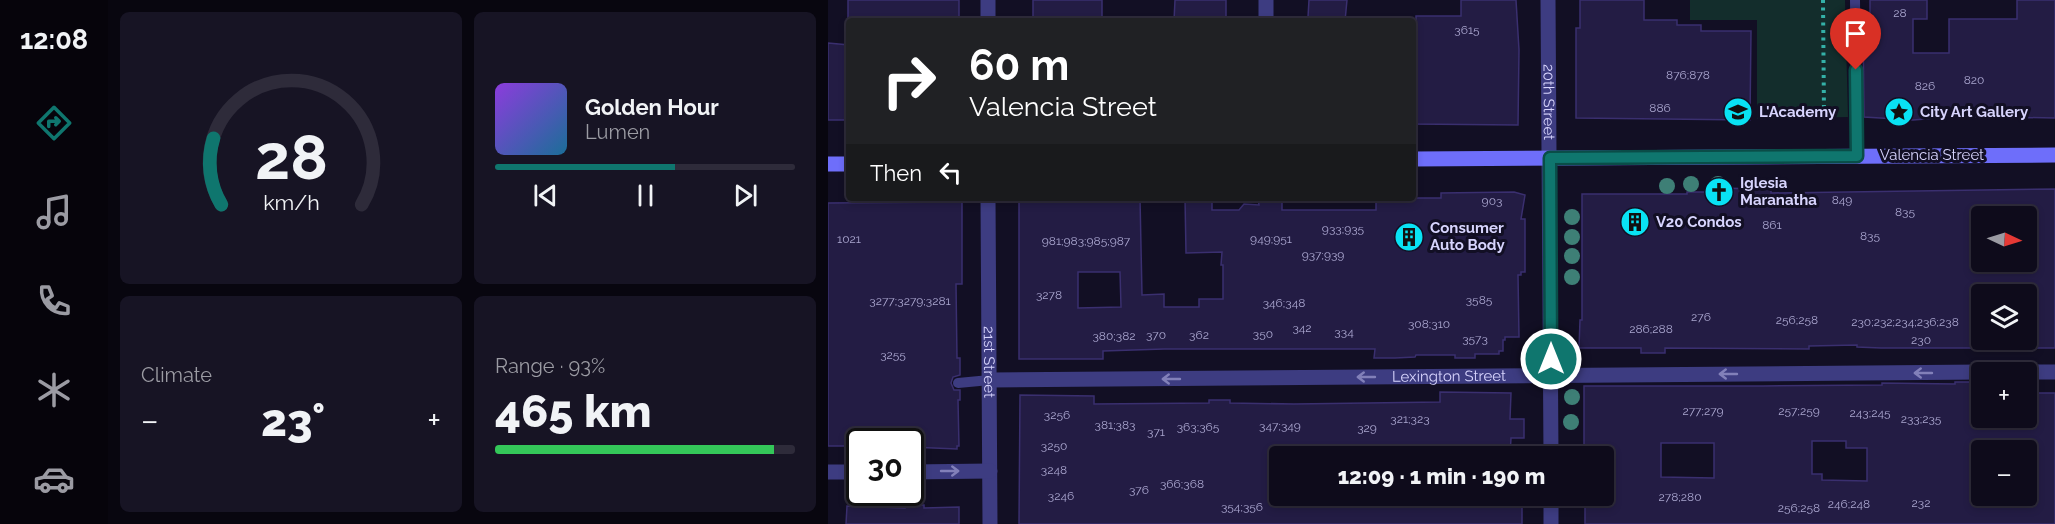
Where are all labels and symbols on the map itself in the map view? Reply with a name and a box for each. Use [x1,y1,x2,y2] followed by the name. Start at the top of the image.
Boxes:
[1893,6,1907,20] house number: 28
[1830,8,1881,70] pin
[1454,23,1480,37] house number: 3615
[1539,64,1558,140] street label: 20th Street
[1666,68,1710,82] house number: 876;878
[1964,73,1984,87] house number: 820
[1915,79,1935,93] house number: 826
[1722,96,1754,128] school or university icon: L'Academy
[1883,96,1915,128] place icon: City Art Gallery
[1649,101,1671,115] house number: 886
[1759,103,1837,121] place label: L'Academy
[1920,103,2029,121] place label: City Art Gallery
[1880,146,1984,164] street label: Valencia Street
[1740,174,1817,209] place label: Iglesia Maranatha
[1703,176,1735,208] church icon: Iglesia Maranatha
[1832,193,1852,207] house number: 849
[1482,194,1502,208] house number: 903
[1895,205,1915,219] house number: 835
[1619,206,1651,238] building icon: V20 Condos
[1971,206,2037,272] north arrow
[1656,213,1742,231] place label: V20 Condos
[1762,218,1782,232] house number: 861
[1430,219,1505,254] place label: Consumer Auto Body
[1393,221,1425,253] building icon: Consumer Auto Body
[1322,222,1365,236] house number: 933;935
[1860,229,1880,243] house number: 835
[837,232,861,246] house number: 1021
[1250,232,1292,246] house number: 949;951
[1042,234,1131,248] house number: 981;983;985;987
[1302,248,1344,262] house number: 937;939
[1036,288,1062,302] house number: 3278
[1466,293,1493,307] house number: 3585
[869,294,951,308] house number: 3277;3279;3281
[1263,296,1305,310] house number: 346;348
[1691,310,1711,324] house number: 276
[1776,313,1818,327] house number: 256;258
[1851,315,1959,329] house number: 230;232;234;236;238
[1408,317,1450,331] house number: 308;310
[1292,321,1312,335] house number: 342
[1629,322,1673,336] house number: 286;288
[1334,325,1354,339] house number: 334
[980,326,998,398] street label: 21st Street
[1253,327,1273,341] house number: 350
[1519,327,1583,391] position arrow
[1146,328,1166,342] house number: 370
[1189,328,1209,342] house number: 362
[1092,329,1136,343] house number: 380;382
[1462,332,1488,346] house number: 3573
[1911,333,1931,347] house number: 230
[880,348,906,362] house number: 3255
[1392,367,1506,386] street label: Lexington Street
[1914,367,1934,379] one-way arrow
[1719,368,1739,380] one-way arrow
[1357,371,1377,383] one-way arrow
[1162,373,1182,385] one-way arrow
[1682,404,1724,418] house number: 277;279
[1778,404,1820,418] house number: 257;259
[1849,406,1891,420] house number: 243;245
[1044,408,1070,422] house number: 3256
[1390,412,1430,426] house number: 321;323
[1901,412,1942,426] house number: 233;235
[1094,418,1136,432] house number: 381;383
[1259,419,1301,433] house number: 347;349
[1177,420,1220,434] house number: 363;365
[1357,421,1377,435] house number: 329
[1147,425,1165,439] house number: 371
[846,428,924,506] speed limit sign: 30
[1041,439,1067,453] house number: 3250
[1041,463,1067,477] house number: 3248
[940,466,960,477] one-way arrow
[1160,477,1204,491] house number: 366;368
[1129,483,1149,497] house number: 376
[1048,489,1074,503] house number: 3246
[1659,490,1701,504] house number: 278;280
[1912,496,1930,510] house number: 232
[1828,497,1870,511] house number: 246;248
[1221,500,1263,514] house number: 354;356
[1778,501,1820,515] house number: 256;258

